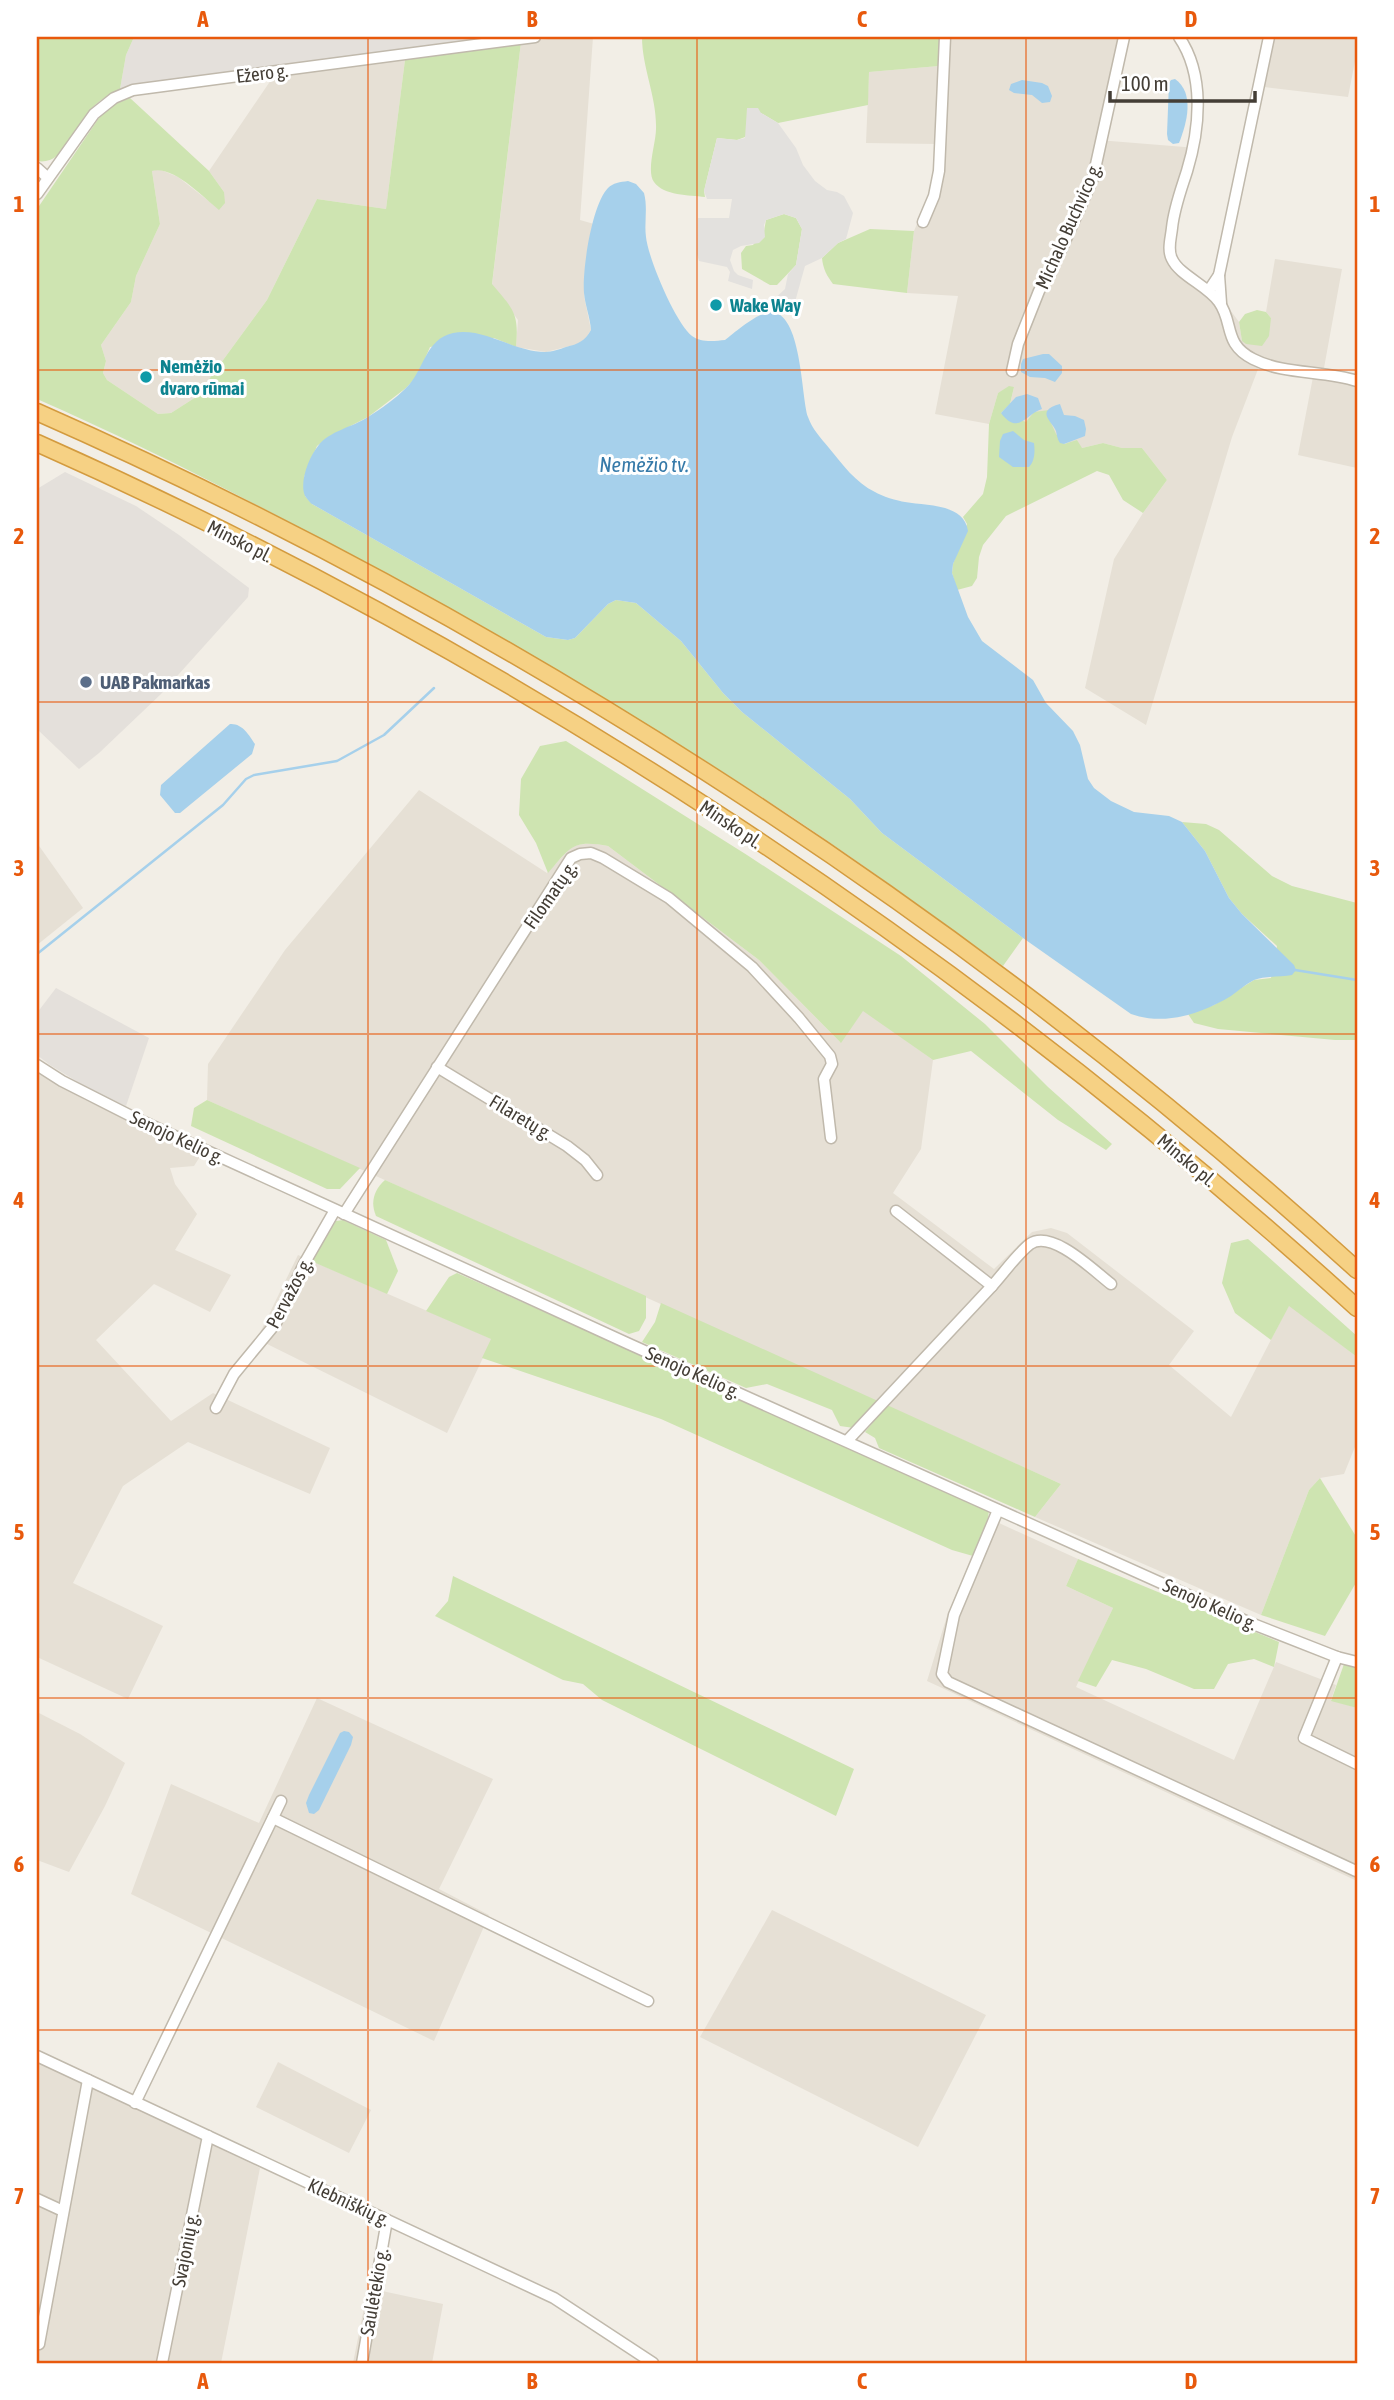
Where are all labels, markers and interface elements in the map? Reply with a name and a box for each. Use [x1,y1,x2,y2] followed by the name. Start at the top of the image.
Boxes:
[196,6,209,32] text: A
[527,6,538,32] text: B
[857,6,868,32] text: C
[1185,6,1198,32] text: D
[235,59,289,87] street label: Ežero g.
[1110,60,1256,104] scale bar
[1121,71,1169,95] text: 100 m
[1030,160,1106,292] street label: Michalo Buchvico g.
[14,191,25,217] text: 1
[1370,191,1381,217] text: 1
[729,294,801,316] place label: Wake Way
[708,297,724,313] marker: Wake Way
[160,355,244,399] place label: Nemėžio dvaro rūmai
[138,369,154,385] marker: Nemėžio dvaro rūmai
[599,452,689,476] water label: Nemėžio tv.
[204,515,276,567] street label: Minsko pl.
[14,523,24,549] text: 2
[1370,523,1380,549] text: 2
[100,671,211,693] place label: UAB Pakmarkas
[78,674,94,690] marker: UAB Pakmarkas
[696,795,766,853] street label: Minsko pl.
[14,855,24,881] text: 3
[1370,855,1380,881] text: 3
[519,857,581,933] street label: Filomatų g.
[486,1090,556,1144] street label: Filaretų g.
[127,1106,227,1168] street label: Senojo Kelio g.
[1153,1129,1221,1191] street label: Minsko pl.
[13,1187,25,1213] text: 4
[1369,1187,1381,1213] text: 4
[261,1254,317,1332] street label: Pervažos g.
[643,1341,743,1403] street label: Senojo Kelio g.
[14,1519,25,1545] text: 5
[1370,1519,1381,1545] text: 5
[1160,1573,1260,1635] street label: Senojo Kelio g.
[14,1851,25,1877] text: 6
[1370,1851,1381,1877] text: 6
[305,2174,393,2230] street label: Klebniškių g.
[14,2183,24,2209] text: 7
[1370,2183,1380,2209] text: 7
[167,2211,203,2289] street label: Svajonių g.
[355,2246,393,2338] street label: Saulėtekio g.
[196,2368,209,2394] text: A
[527,2368,538,2394] text: B
[857,2368,868,2394] text: C
[1185,2368,1198,2394] text: D

